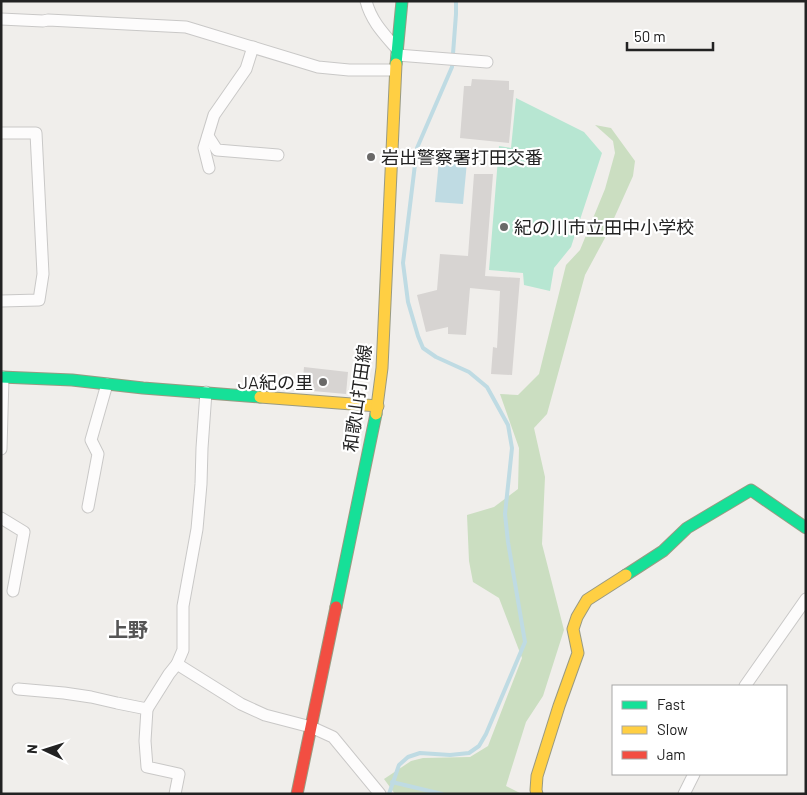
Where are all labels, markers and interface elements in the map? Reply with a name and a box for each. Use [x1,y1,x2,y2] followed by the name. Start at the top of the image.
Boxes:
[627,20,713,52] scale bar
[634,27,666,45] text: 50 m
[381,146,543,168] place label: 岩出警察署打田交番
[365,151,377,163] marker: 岩出警察署打田交番
[514,216,694,238] place label: 紀の川市立田中小学校
[498,221,510,233] marker: 紀の川市立田中小学校
[339,343,375,453] street label: 和歌山打田線
[238,371,313,393] place label: JA紀の里
[317,376,329,388] marker: JA紀の里
[108,617,148,641] district label: 上野
[612,685,787,775] legend
[657,695,685,713] text: Fast
[657,720,688,738] text: Slow
[20,725,70,775] north arrow
[23,744,40,754] text: N
[657,745,686,763] text: Jam

